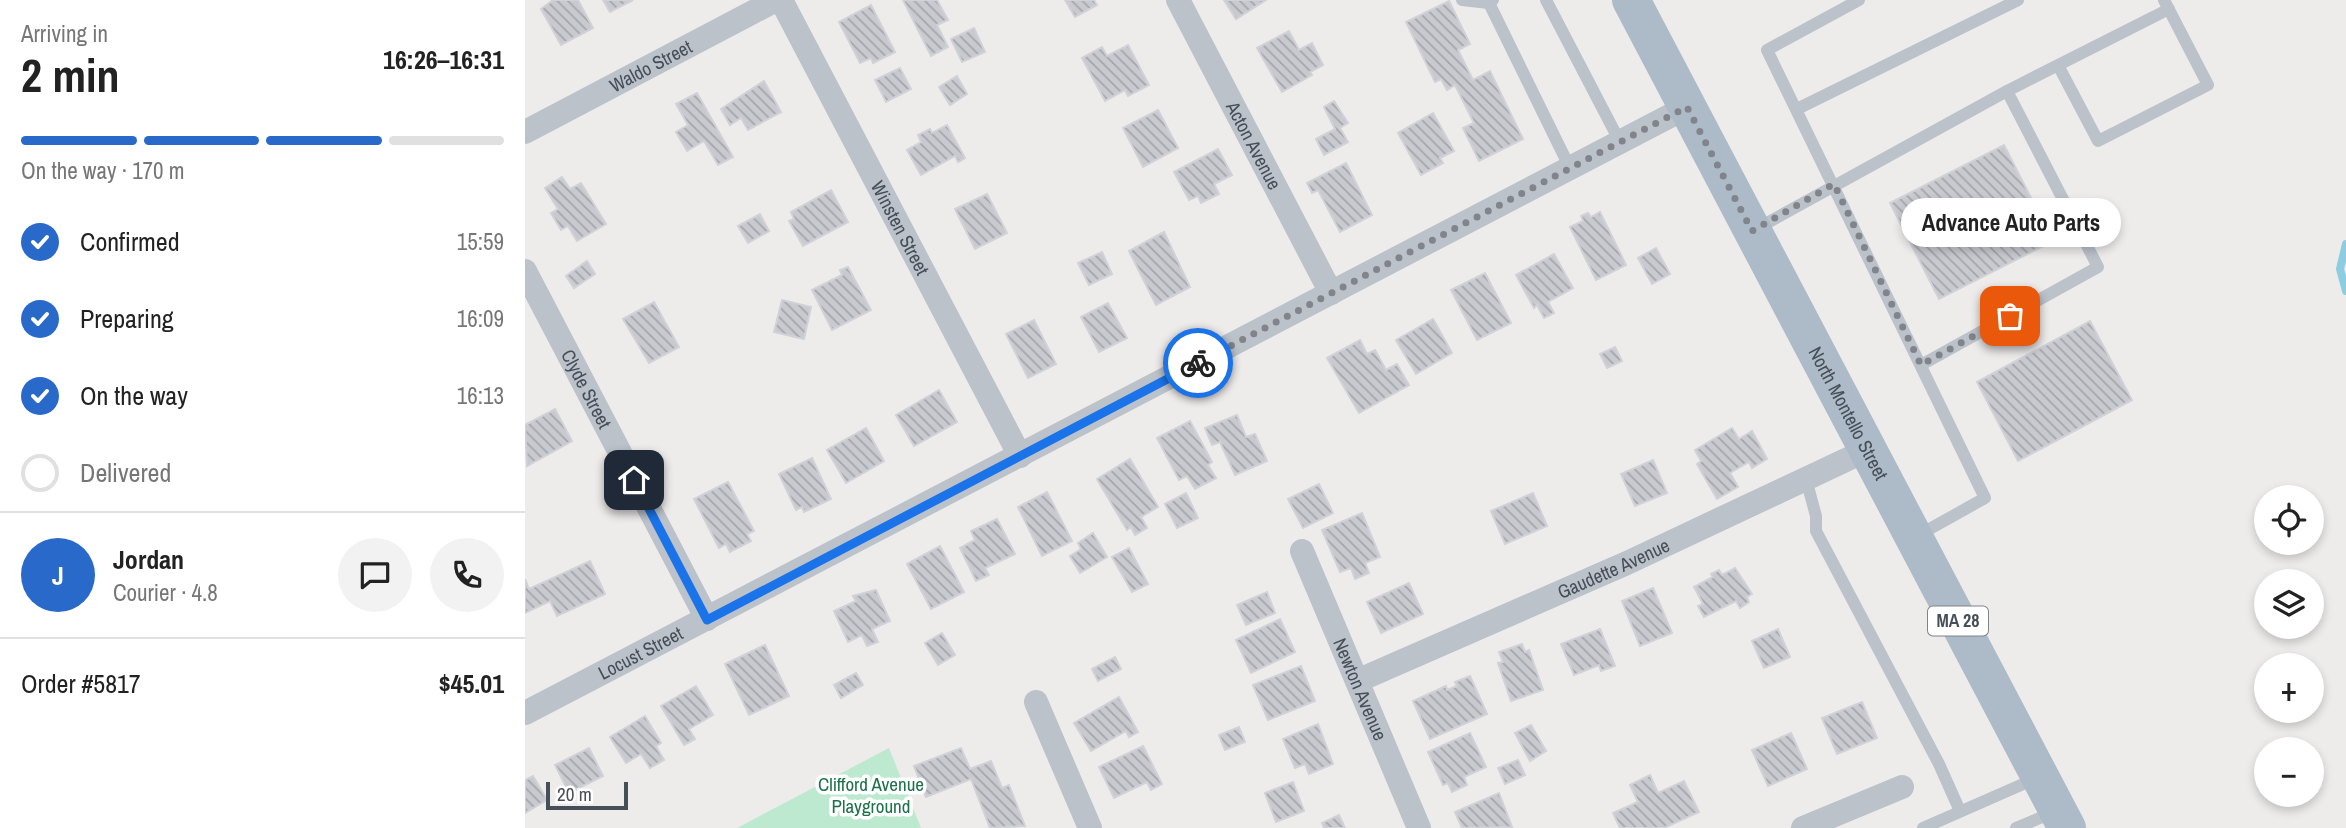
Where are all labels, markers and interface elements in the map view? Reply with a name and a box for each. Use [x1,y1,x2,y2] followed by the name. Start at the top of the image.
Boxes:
[21,18,108,49] text: Arriving in
[605,33,697,98] street label: Waldo Street
[383,42,504,77] text: 16:26–16:31
[21,44,120,106] text: 2 min
[1220,96,1288,194] street label: Acton Avenue
[21,155,185,186] text: On the way · 170 m
[865,176,936,280] street label: Winsten Street
[1900,197,2120,246] callout: Advance Auto Parts
[1922,207,2100,238] text: Advance Auto Parts
[21,223,59,261] icon: check
[80,224,180,259] text: Confirmed
[457,226,504,257] text: 15:59
[1980,286,2040,346] pin
[1991,297,2029,335] icon: bag
[21,300,59,338] icon: check
[80,301,174,336] text: Preparing
[457,303,504,334] text: 16:09
[1163,328,1233,398] courier
[1803,342,1895,485] street label: North Montello Street
[1179,344,1217,382] icon: bike
[555,345,618,433] street label: Clyde Street
[21,377,59,415] icon: check
[80,378,188,413] text: On the way
[457,380,504,411] text: 16:13
[604,450,664,510] pin
[80,455,171,490] text: Delivered
[615,461,653,499] icon: home
[2254,485,2324,807] map controls
[2254,485,2324,555] button: locate
[1553,532,1674,605] street label: Gaudette Avenue
[338,538,412,612] button: chat
[430,538,504,612] button: phone
[113,542,184,577] text: Jordan
[52,558,64,593] text: J
[2254,569,2324,639] button: layers
[113,577,218,608] text: Courier · 4.8
[1928,606,1988,636] road number: MA 28
[594,620,688,686] street label: Locust Street
[1327,634,1394,744] street label: Newton Avenue
[2254,653,2324,723] button: +
[21,666,141,701] text: Order #5817
[439,666,504,701] text: $45.01
[2254,737,2324,807] button: −
[818,771,924,819] park label: Clifford Avenue Playground
[546,779,628,811] scale bar
[557,781,592,807] text: 20 m

